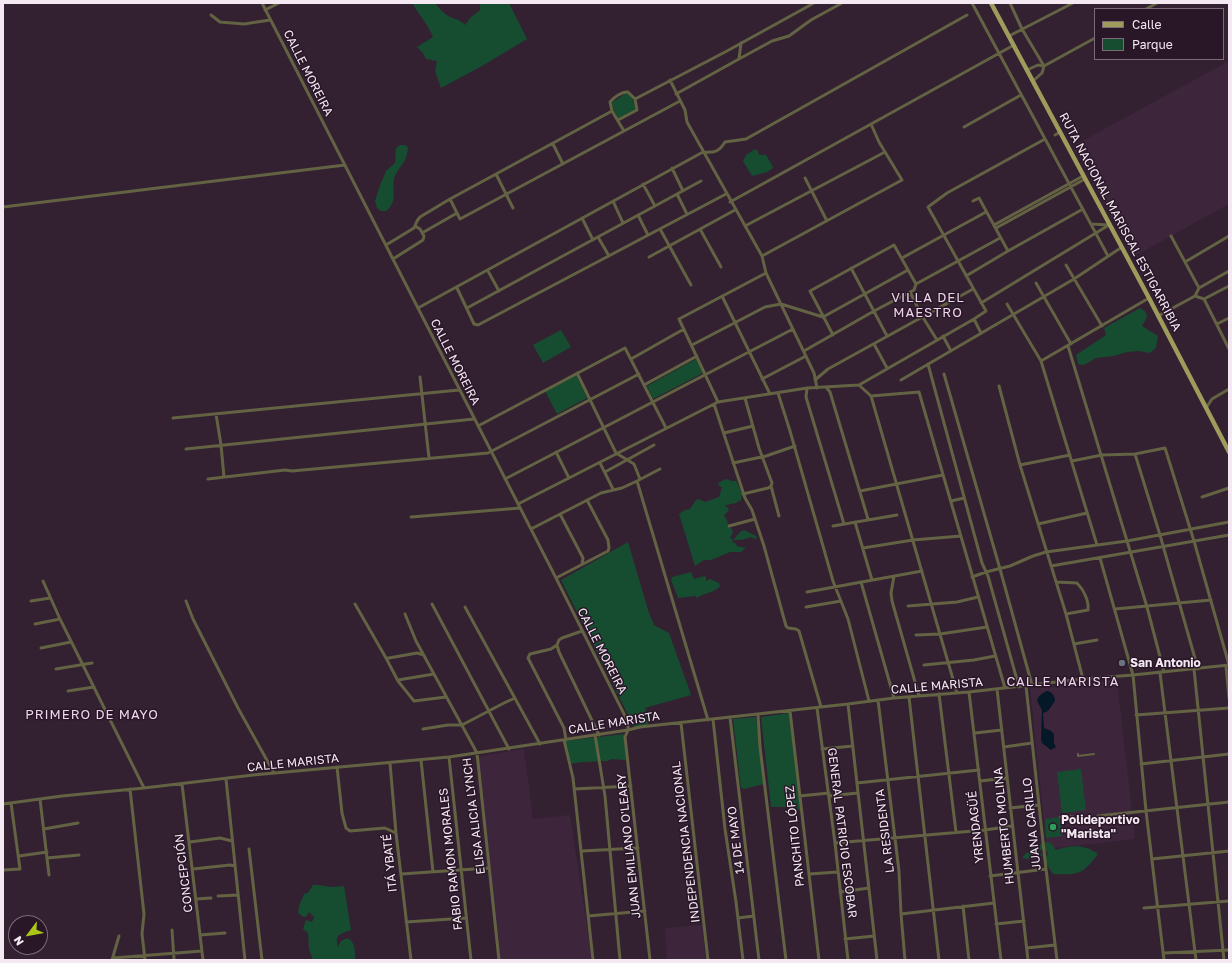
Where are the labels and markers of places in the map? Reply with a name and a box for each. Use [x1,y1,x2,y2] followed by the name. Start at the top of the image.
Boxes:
[1130,656,1201,670] place label: San Antonio
[1117,658,1127,668] marker: San Antonio
[1061,813,1140,841] place label: Polideportivo "Marista"
[1048,822,1058,832] marker: Polideportivo "Marista"

